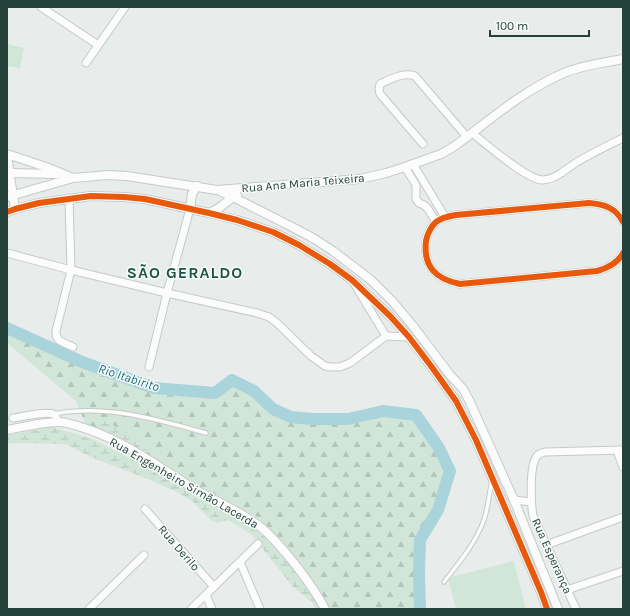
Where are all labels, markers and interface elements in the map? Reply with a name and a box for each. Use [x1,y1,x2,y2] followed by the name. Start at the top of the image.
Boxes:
[490,12,589,38] scale bar
[496,19,528,33] text: 100 m
[241,171,365,195] street label: Rua Ana Maria Teixeira
[127,263,243,282] district label: SÃO GERALDO
[97,361,162,395] water label: Rio Itabirito
[107,435,261,531] street label: Rua Engenheiro Simão Lacerda
[529,516,575,596] street label: Rua Esperança
[155,522,203,574] street label: Rua Derilo

